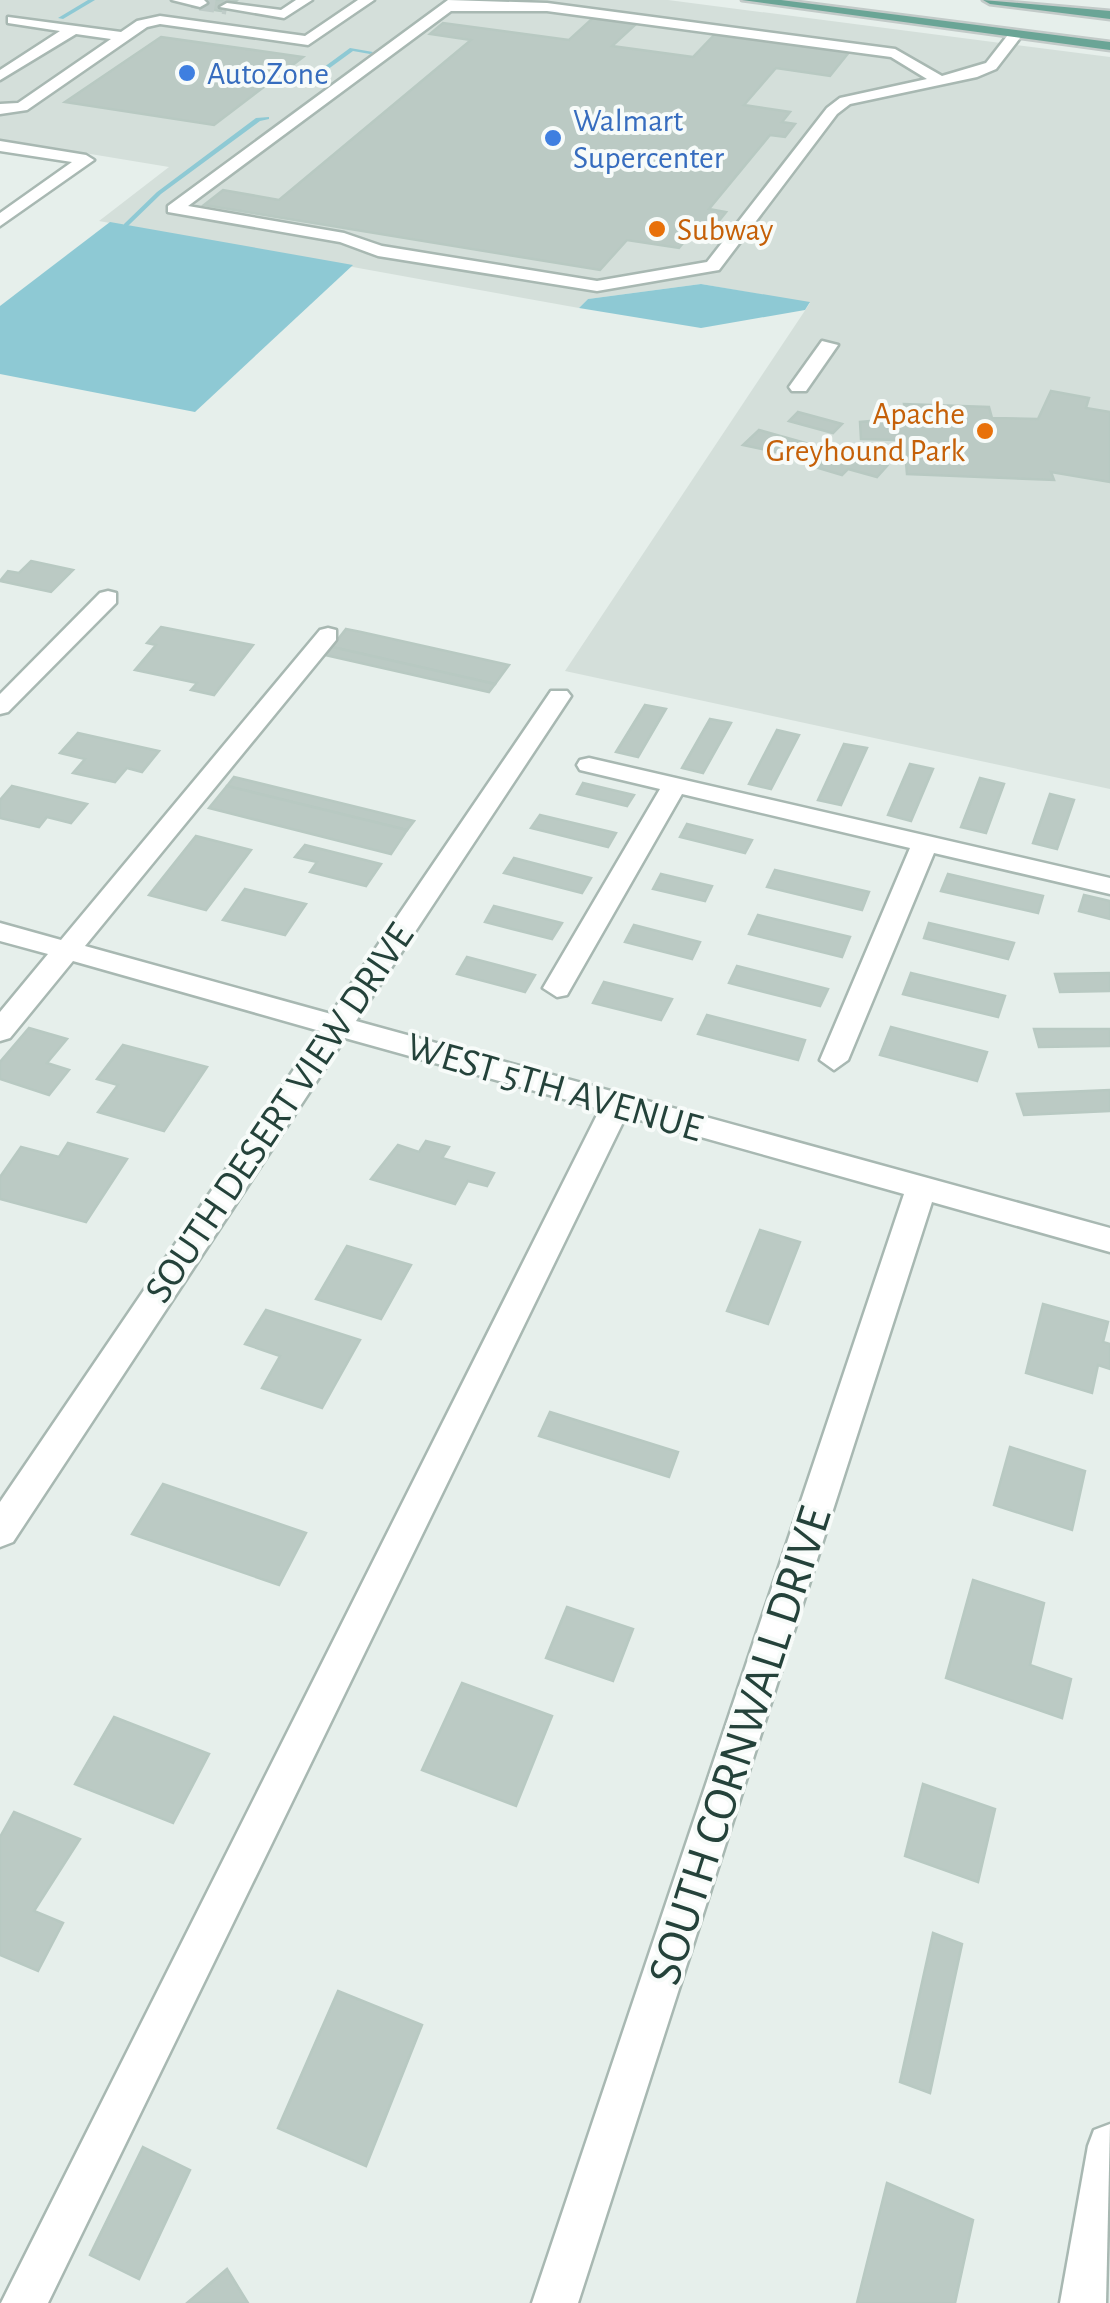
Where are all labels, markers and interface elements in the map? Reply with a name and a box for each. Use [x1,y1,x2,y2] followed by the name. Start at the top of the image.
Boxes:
[207,58,329,90] place label: AutoZone
[176,62,198,84] marker: AutoZone
[573,105,725,174] place label: Walmart Supercenter
[542,127,564,149] marker: Walmart Supercenter
[677,214,774,246] place label: Subway
[646,218,668,240] marker: Subway
[766,398,965,467] place label: Apache Greyhound Park
[974,420,996,442] marker: Apache Greyhound Park
[138,916,421,1310] street label: SOUTH DESERT VIEW DRIVE
[402,1027,707,1149] street label: WEST 5TH AVENUE
[641,1501,841,1991] street label: SOUTH CORNWALL DRIVE

